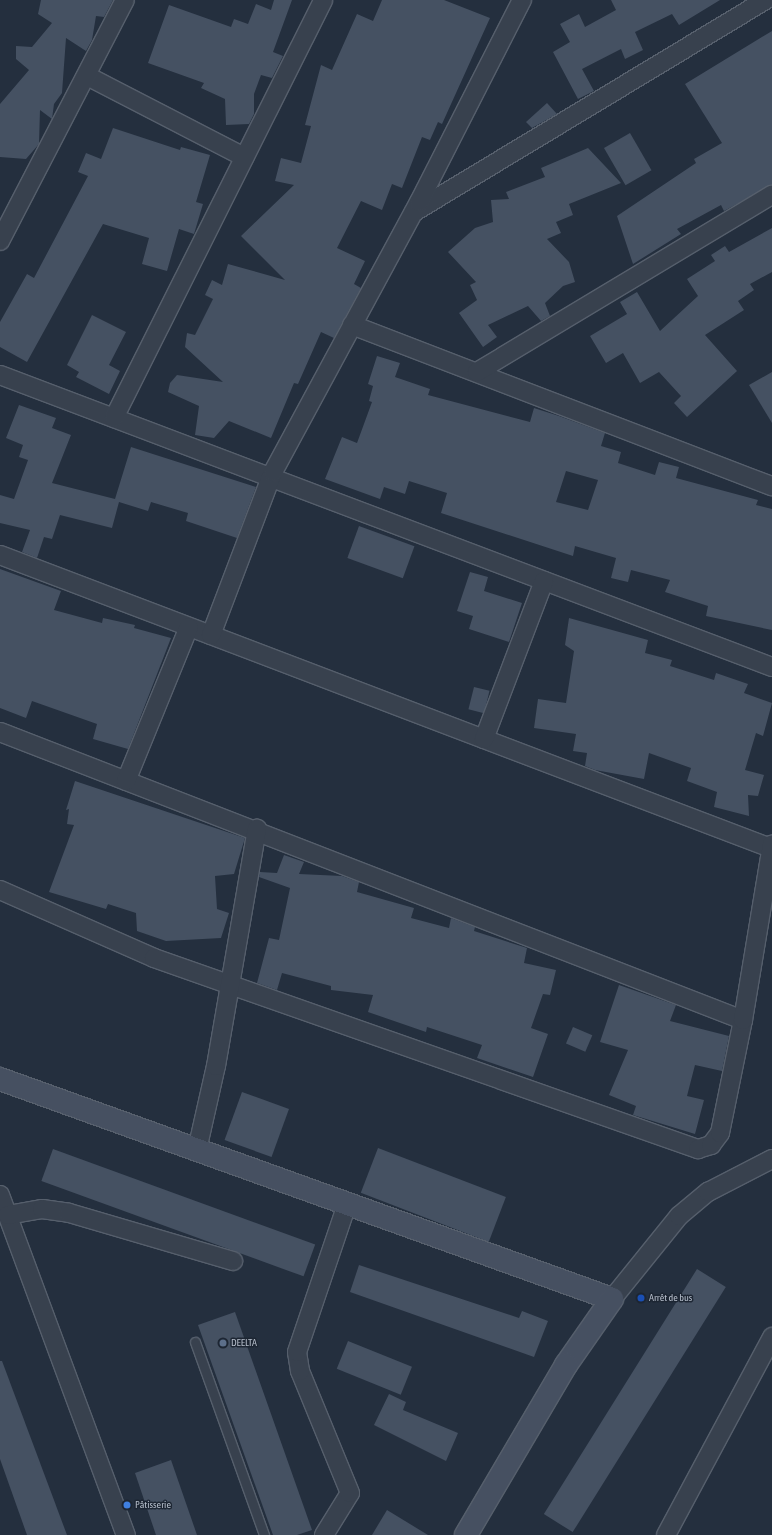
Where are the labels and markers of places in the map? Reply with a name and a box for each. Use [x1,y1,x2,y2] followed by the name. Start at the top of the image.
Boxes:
[649,1292,692,1304] place label: Arrêt de bus
[636,1293,646,1303] marker: Arrêt de bus
[231,1337,257,1349] place label: DEELTA
[218,1338,228,1348] marker: DEELTA
[135,1499,171,1511] place label: Pâtisserie
[122,1500,132,1510] marker: Pâtisserie

